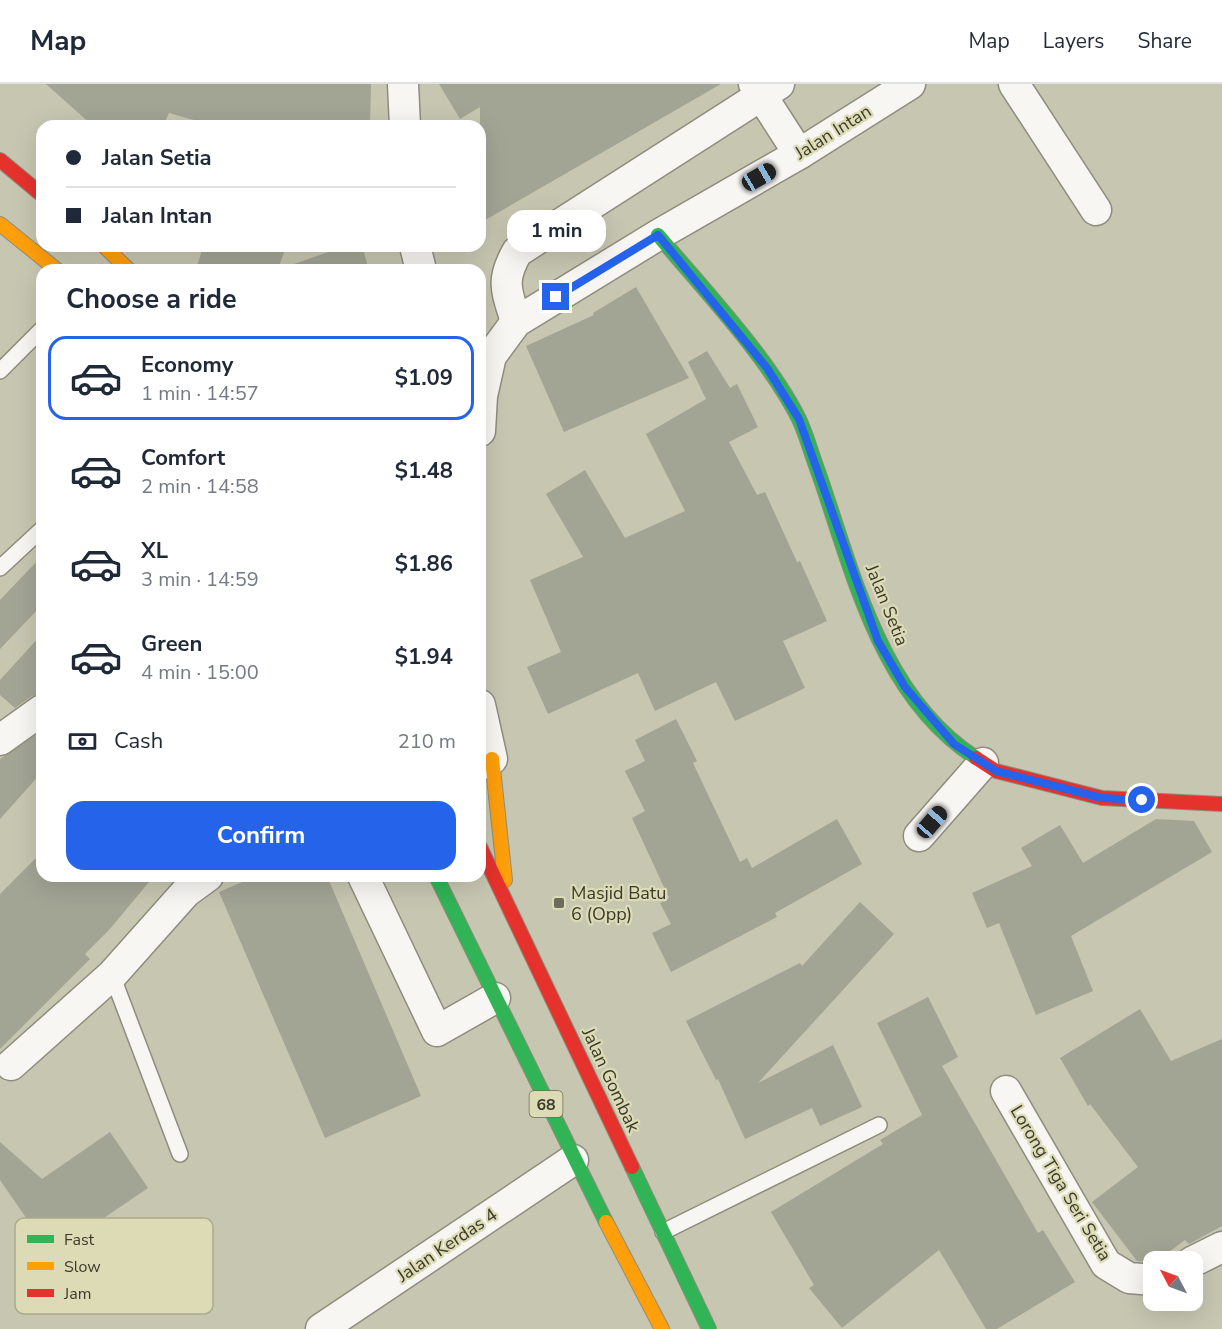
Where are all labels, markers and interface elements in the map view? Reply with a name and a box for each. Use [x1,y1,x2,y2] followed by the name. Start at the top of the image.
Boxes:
[30,22,86,60] text: Map
[968,27,1010,55] text: Map
[1043,27,1104,55] text: Layers
[1137,27,1192,55] text: Share
[789,99,876,165] street label: Jalan Intan
[102,143,212,173] text: Jalan Setia
[739,160,779,194] car
[102,201,212,231] text: Jalan Intan
[506,210,606,252] callout: 1 min
[531,217,582,244] text: 1 min
[66,281,237,318] text: Choose a ride
[542,283,569,310] route end
[141,350,233,380] text: Economy
[69,351,123,405] icon: car
[395,363,453,393] text: $1.09
[141,380,259,407] text: 1 min · 14:57
[141,443,225,473] text: Comfort
[69,444,123,498] icon: car
[395,456,453,486] text: $1.48
[141,473,259,500] text: 2 min · 14:58
[141,536,168,566] text: XL
[69,537,123,591] icon: car
[395,549,453,579] text: $1.86
[859,560,914,649] street label: Jalan Setia
[141,566,259,593] text: 3 min · 14:59
[141,629,202,659] text: Green
[69,630,123,684] icon: car
[395,642,453,672] text: $1.94
[141,659,259,686] text: 4 min · 15:00
[66,725,99,758] icon: cash
[114,726,163,756] text: Cash
[398,728,456,755] text: 210 m
[1128,786,1155,813] route start
[66,801,456,870] button: Confirm
[913,803,951,841] car
[571,881,666,926] place label: Masjid Batu 6 (Opp)
[552,896,566,910] marker: Masjid Batu 6 (Opp)
[576,1023,646,1137] street label: Jalan Gombak
[530,1091,562,1117] road number: 68
[1005,1101,1117,1265] street label: Lorong Tiga Seri Setia
[391,1202,502,1288] street label: Jalan Kerdas 4
[15,1218,213,1314] legend
[64,1229,95,1251] text: Fast
[1143,1251,1203,1311] north arrow
[1143,1251,1203,1311] map controls
[64,1256,101,1278] text: Slow
[63,1283,91,1305] text: Jam

